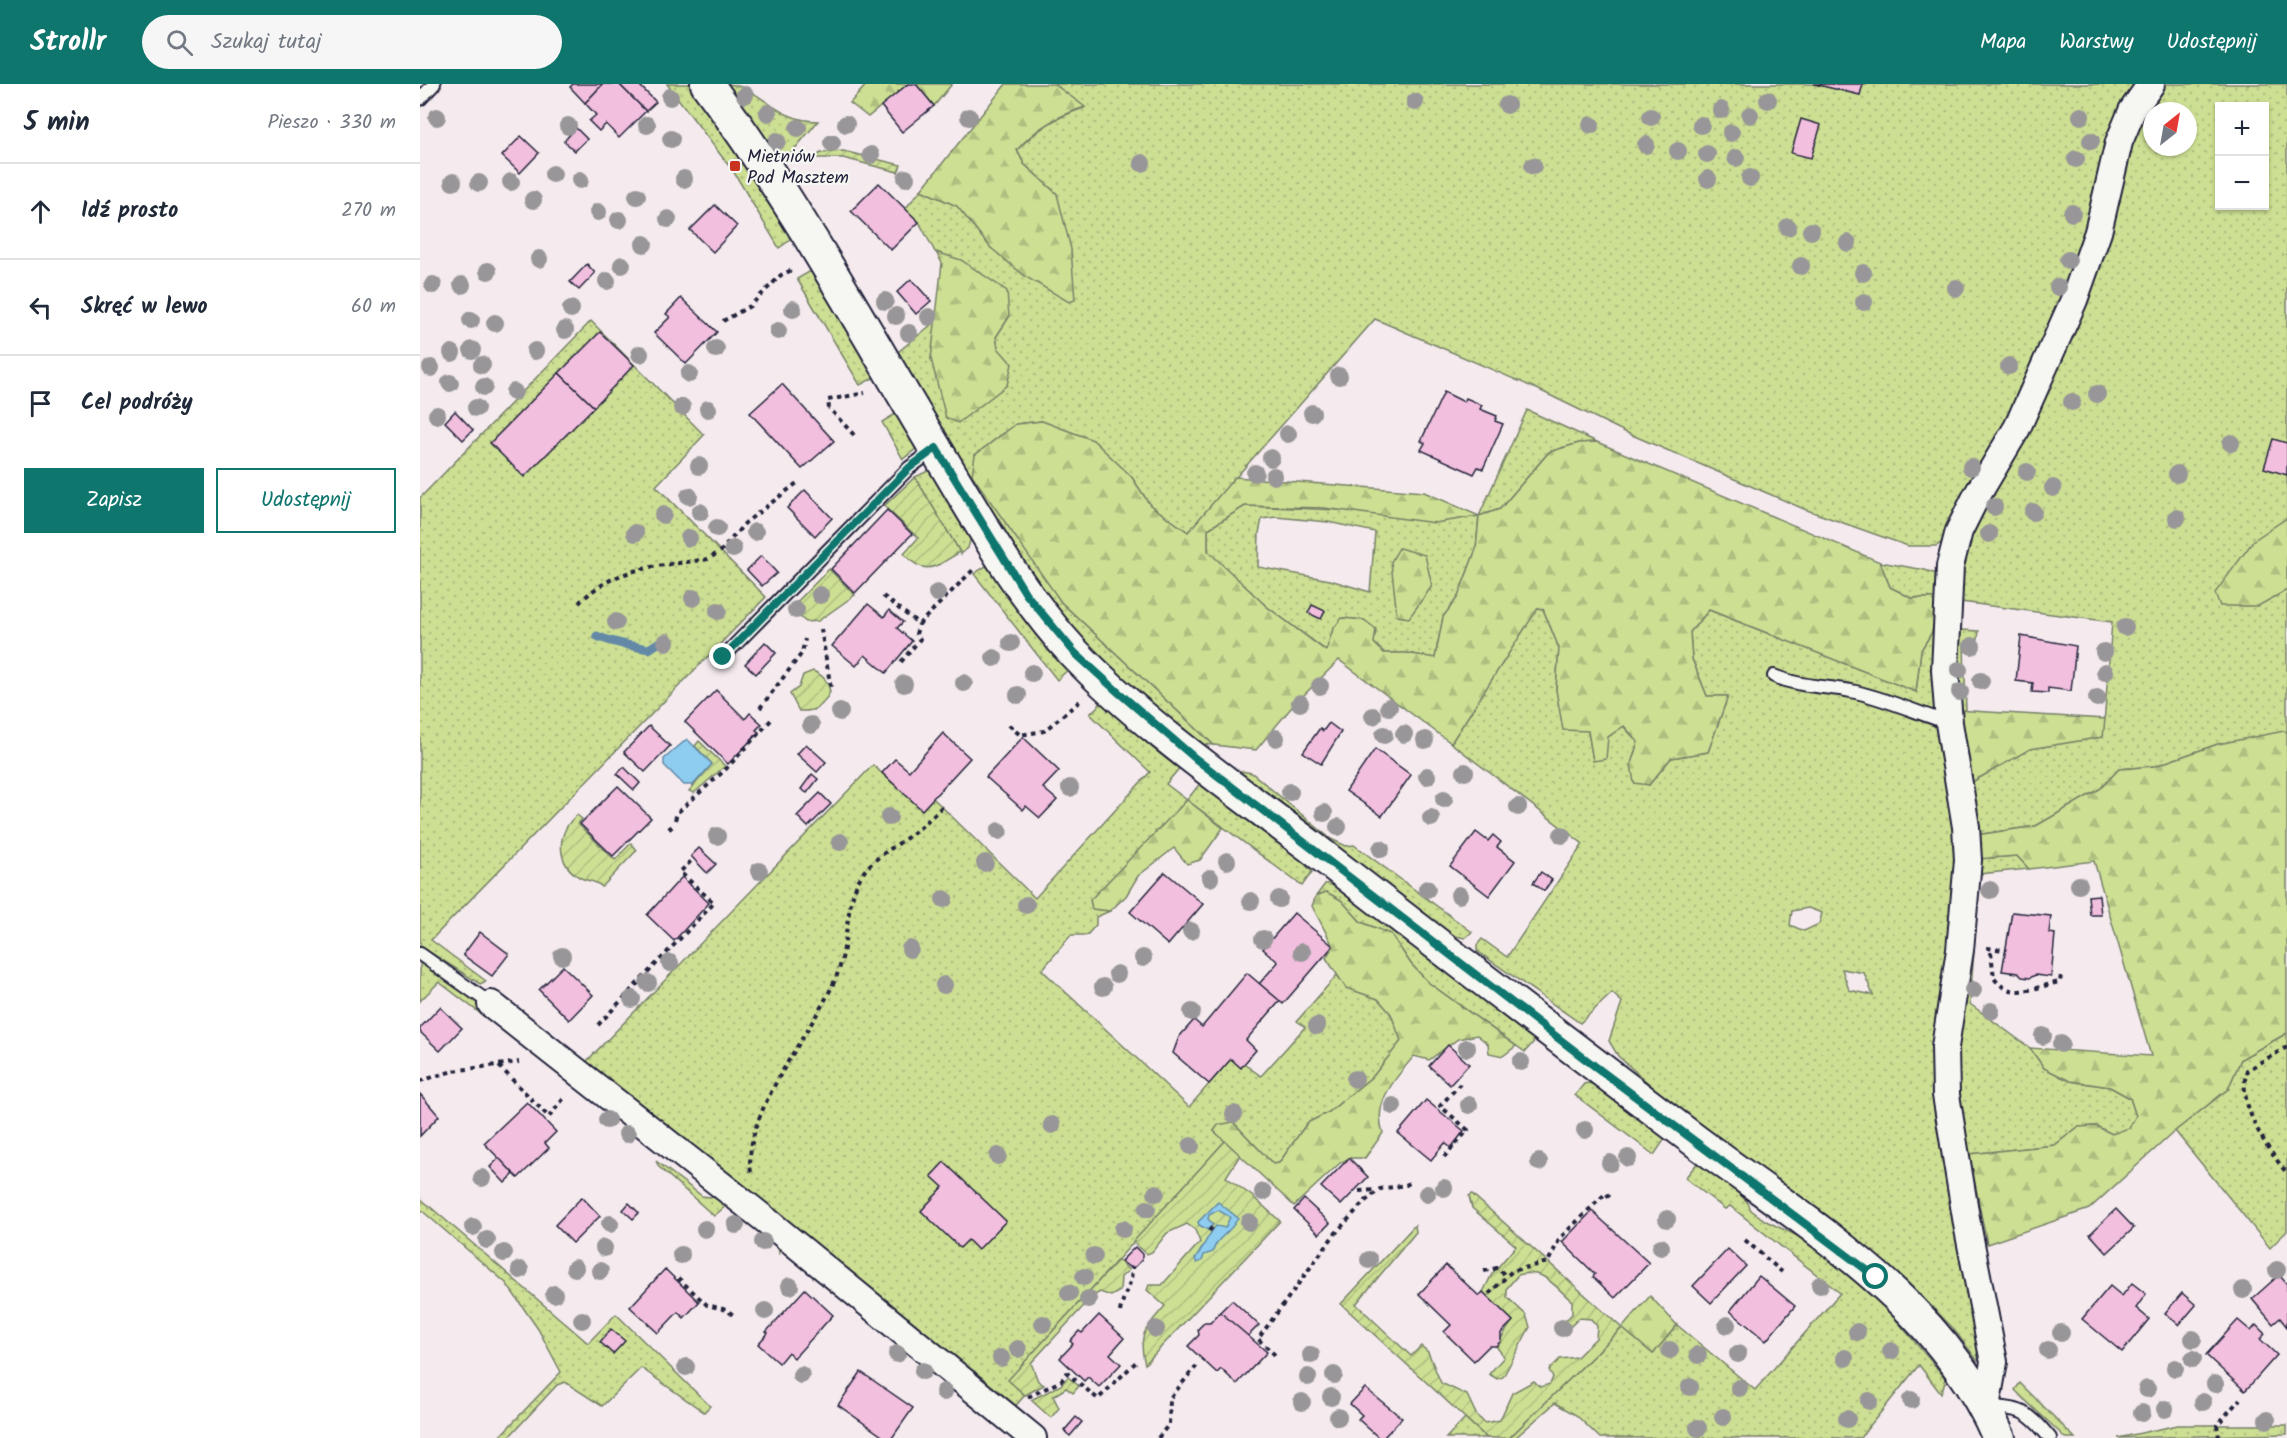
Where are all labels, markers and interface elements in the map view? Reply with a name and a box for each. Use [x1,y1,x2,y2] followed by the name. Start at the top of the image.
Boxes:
[142,15,562,69] search box
[30,20,106,65] text: Strollr
[211,25,322,60] text: Szukaj tutaj
[163,26,196,59] icon: search
[1980,26,2026,59] text: Mapa
[2059,26,2134,59] text: Warstwy
[2167,26,2257,59] text: Udostępnij
[24,102,90,144] text: 5 min
[2143,102,2197,156] north arrow
[2215,102,2269,210] map controls
[2215,102,2269,156] button: +
[267,107,396,139] text: Pieszo · 330 m
[747,143,849,193] place label: Mietniów Pod Masztem
[2215,156,2269,210] button: −
[728,159,742,173] marker: Mietniów Pod Masztem
[81,194,178,229] text: Idź prosto
[24,195,57,228] icon: ahead
[341,195,396,227] text: 270 m
[81,290,208,325] text: Skręć w lewo
[24,291,57,324] icon: left
[351,291,396,323] text: 60 m
[81,386,193,421] text: Cel podróży
[24,387,57,420] icon: arrive
[24,468,204,533] button: Zapisz
[216,468,396,533] button: Udostępnij
[709,643,735,669] route end
[1862,1263,1888,1289] route start

